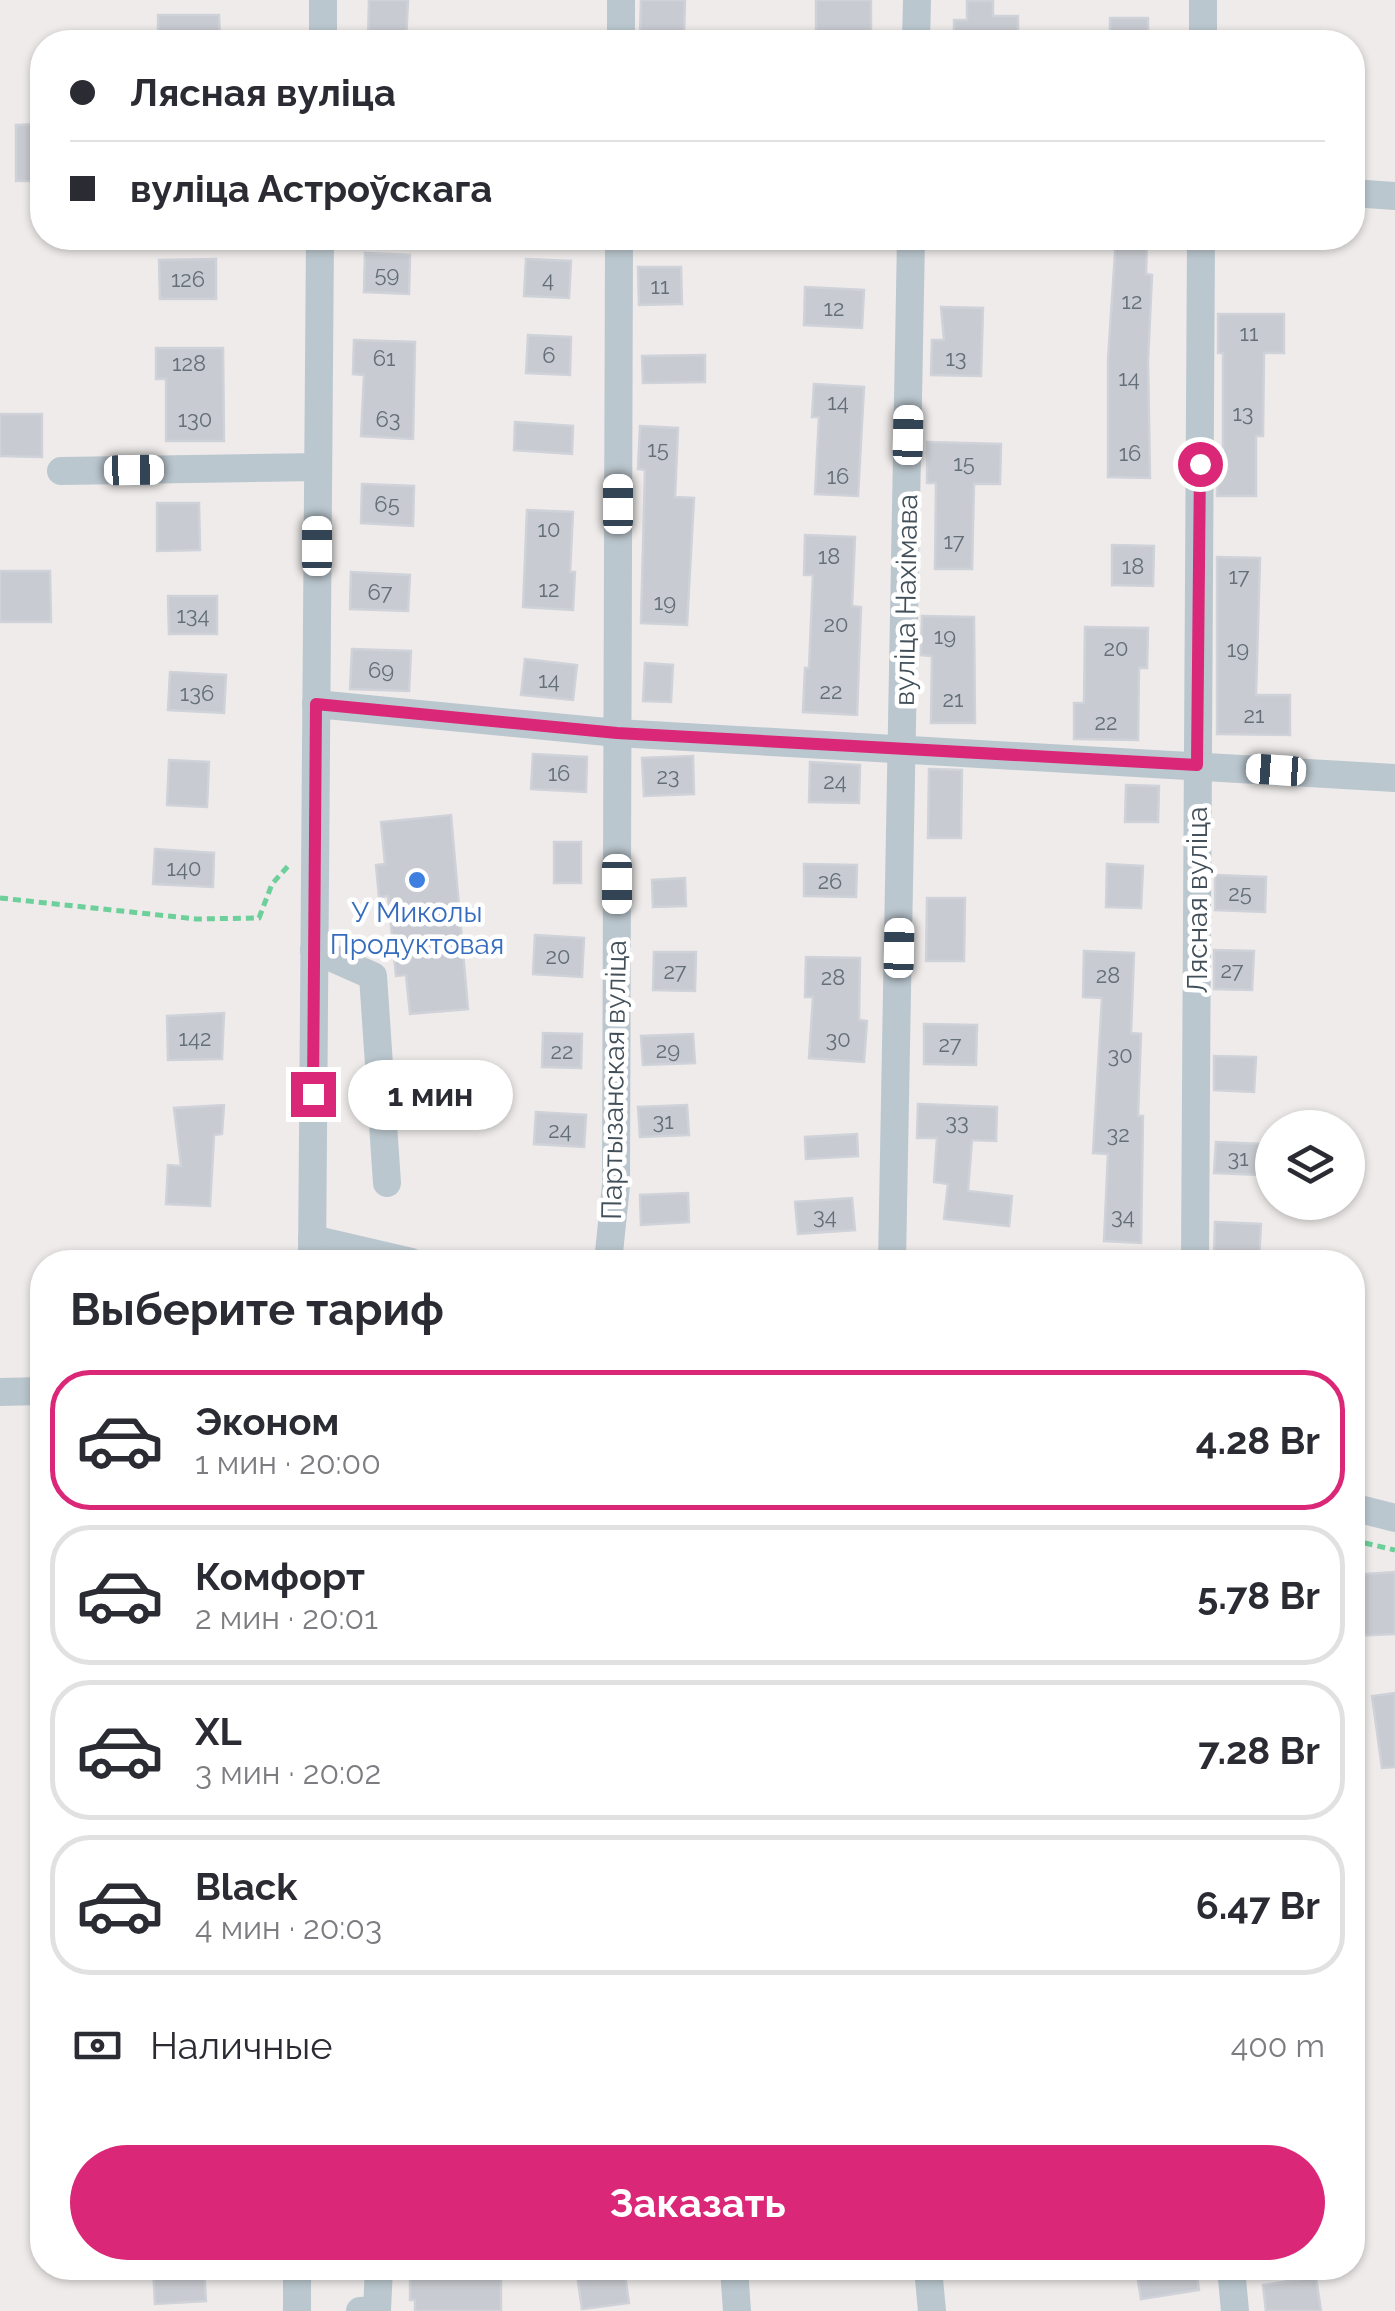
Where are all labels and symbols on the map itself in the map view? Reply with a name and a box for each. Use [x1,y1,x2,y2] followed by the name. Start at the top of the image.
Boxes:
[375,261,399,287] house number: 59
[171,266,205,292] house number: 126
[542,266,554,292] house number: 4
[651,273,669,299] house number: 11
[1122,288,1142,314] house number: 12
[824,295,844,321] house number: 12
[1240,320,1258,346] house number: 11
[542,342,556,368] house number: 6
[373,345,395,371] house number: 61
[945,345,967,371] house number: 13
[172,350,206,376] house number: 128
[1118,365,1140,391] house number: 14
[827,389,849,415] house number: 14
[1232,400,1254,426] house number: 13
[892,405,924,465] car
[178,406,212,432] house number: 130
[375,406,401,432] house number: 63
[647,436,669,462] house number: 15
[1119,440,1141,466] house number: 16
[1178,442,1223,487] route start
[953,450,975,476] house number: 15
[104,454,164,486] car
[827,463,849,489] house number: 16
[603,474,633,534] car
[374,491,400,517] house number: 65
[888,494,924,706] street label: вуліца Нахімава
[302,516,332,576] car
[538,516,560,542] house number: 10
[943,528,965,554] house number: 17
[818,543,840,569] house number: 18
[1122,553,1144,579] house number: 18
[1228,563,1250,589] house number: 17
[539,576,559,602] house number: 12
[367,579,393,605] house number: 67
[654,589,676,615] house number: 19
[176,602,210,628] house number: 134
[824,611,848,637] house number: 20
[934,623,956,649] house number: 19
[1104,635,1128,661] house number: 20
[1227,636,1249,662] house number: 19
[368,657,394,683] house number: 69
[538,667,560,693] house number: 14
[820,678,842,704] house number: 22
[180,680,214,706] house number: 136
[943,686,963,712] house number: 21
[1244,702,1264,728] house number: 21
[1095,709,1117,735] house number: 22
[1245,753,1307,787] car
[548,760,570,786] house number: 16
[656,763,680,789] house number: 23
[823,768,847,794] house number: 24
[1181,806,1214,994] street label: Лясная вуліца
[602,854,632,914] car
[167,855,201,881] house number: 140
[818,868,842,894] house number: 26
[406,869,428,891] marker: У Миколы Продуктовая
[1228,880,1252,906] house number: 25
[330,896,504,961] place label: У Миколы Продуктовая
[883,918,915,978] car
[595,940,633,1220] street label: Партызанская вуліца
[546,943,570,969] house number: 20
[1220,957,1244,983] house number: 27
[663,958,687,984] house number: 27
[1096,962,1120,988] house number: 28
[821,964,845,990] house number: 28
[179,1025,211,1051] house number: 142
[825,1026,851,1052] house number: 30
[938,1031,962,1057] house number: 27
[656,1037,680,1063] house number: 29
[551,1038,573,1064] house number: 22
[1107,1042,1133,1068] house number: 30
[348,1059,513,1129] callout: 1 мин
[291,1072,336,1117] route end
[652,1108,674,1134] house number: 31
[945,1109,969,1135] house number: 33
[548,1117,572,1143] house number: 24
[1106,1121,1130,1147] house number: 32
[1227,1145,1249,1171] house number: 31
[813,1203,837,1229] house number: 34
[1111,1203,1135,1229] house number: 34

